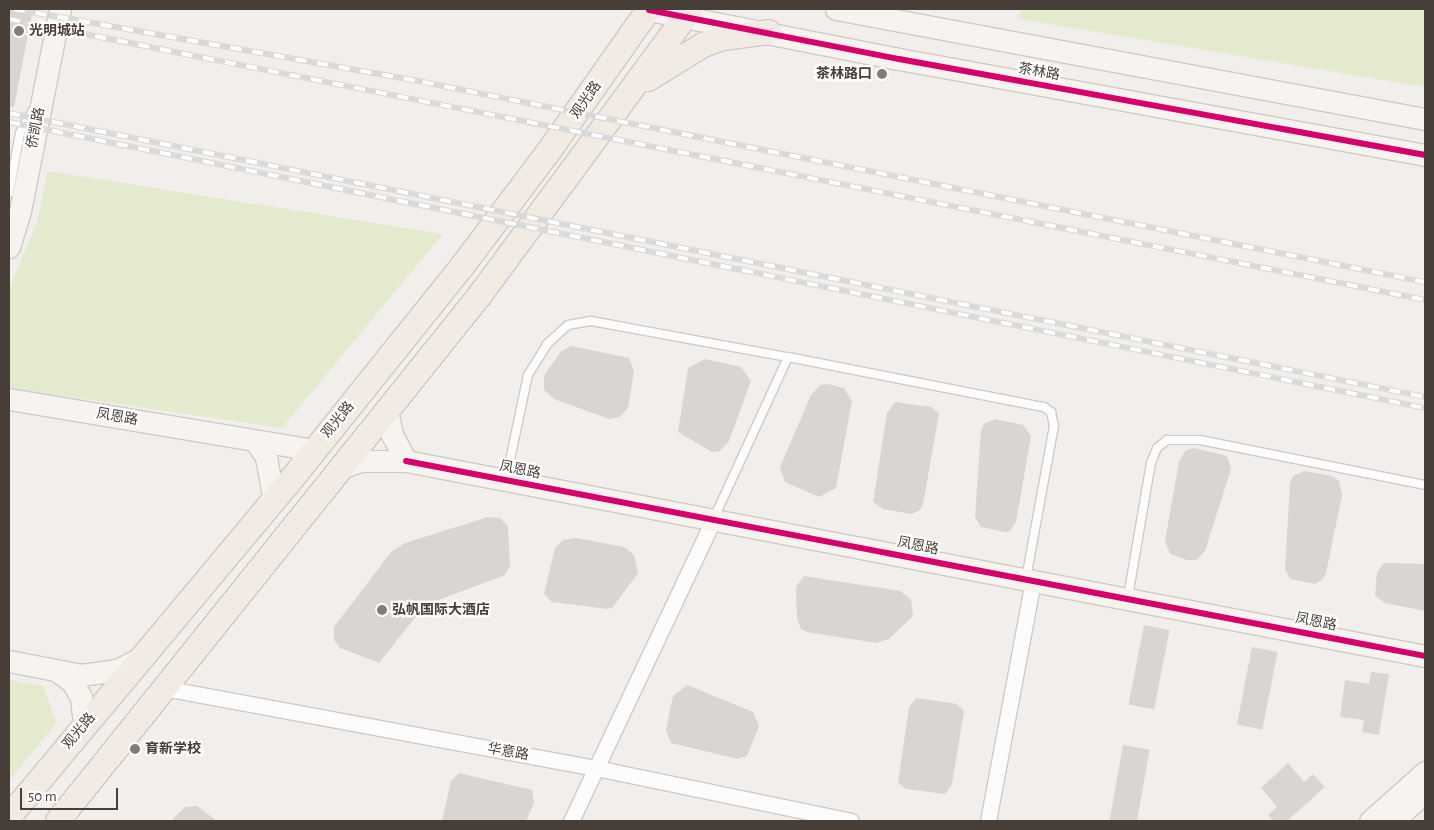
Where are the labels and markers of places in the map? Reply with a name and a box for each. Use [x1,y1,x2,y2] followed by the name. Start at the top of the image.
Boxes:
[29,23,85,39] place label: 光明城站
[13,25,25,37] marker: 光明城站
[816,66,872,82] place label: 茶林路口
[876,68,888,80] marker: 茶林路口
[392,602,490,618] place label: 弘帆国际大酒店
[376,604,388,616] marker: 弘帆国际大酒店
[145,741,201,757] place label: 育新学校
[129,743,141,755] marker: 育新学校

